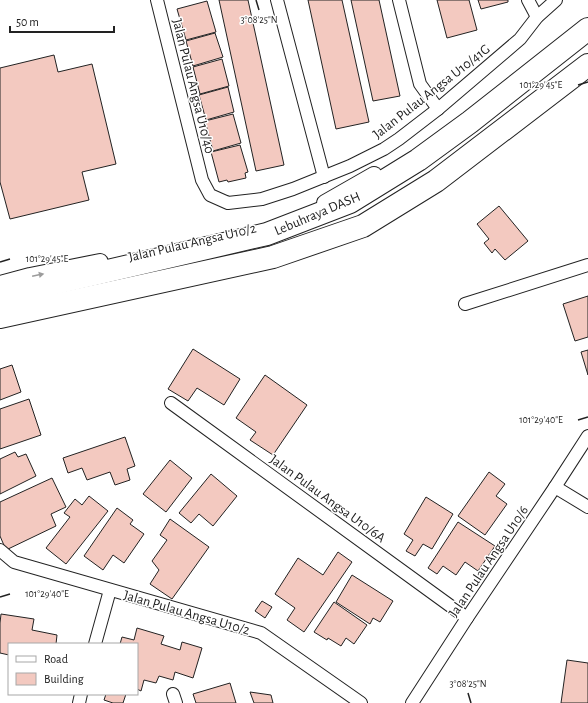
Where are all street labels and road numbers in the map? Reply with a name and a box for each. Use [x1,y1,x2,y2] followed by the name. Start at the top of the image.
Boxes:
[169,17,217,155] street label: Jalan Pulau Angsa U10/40
[370,42,493,142] street label: Jalan Pulau Angsa U10/41G
[272,190,362,238] street label: Lebuhraya DASH
[127,221,258,265] street label: Jalan Pulau Angsa U10/2
[267,452,388,545] street label: Jalan Pulau Angsa U10/6A
[446,503,531,620] street label: Jalan Pulau Angsa U10/6
[122,588,252,638] street label: Jalan Pulau Angsa U10/2

